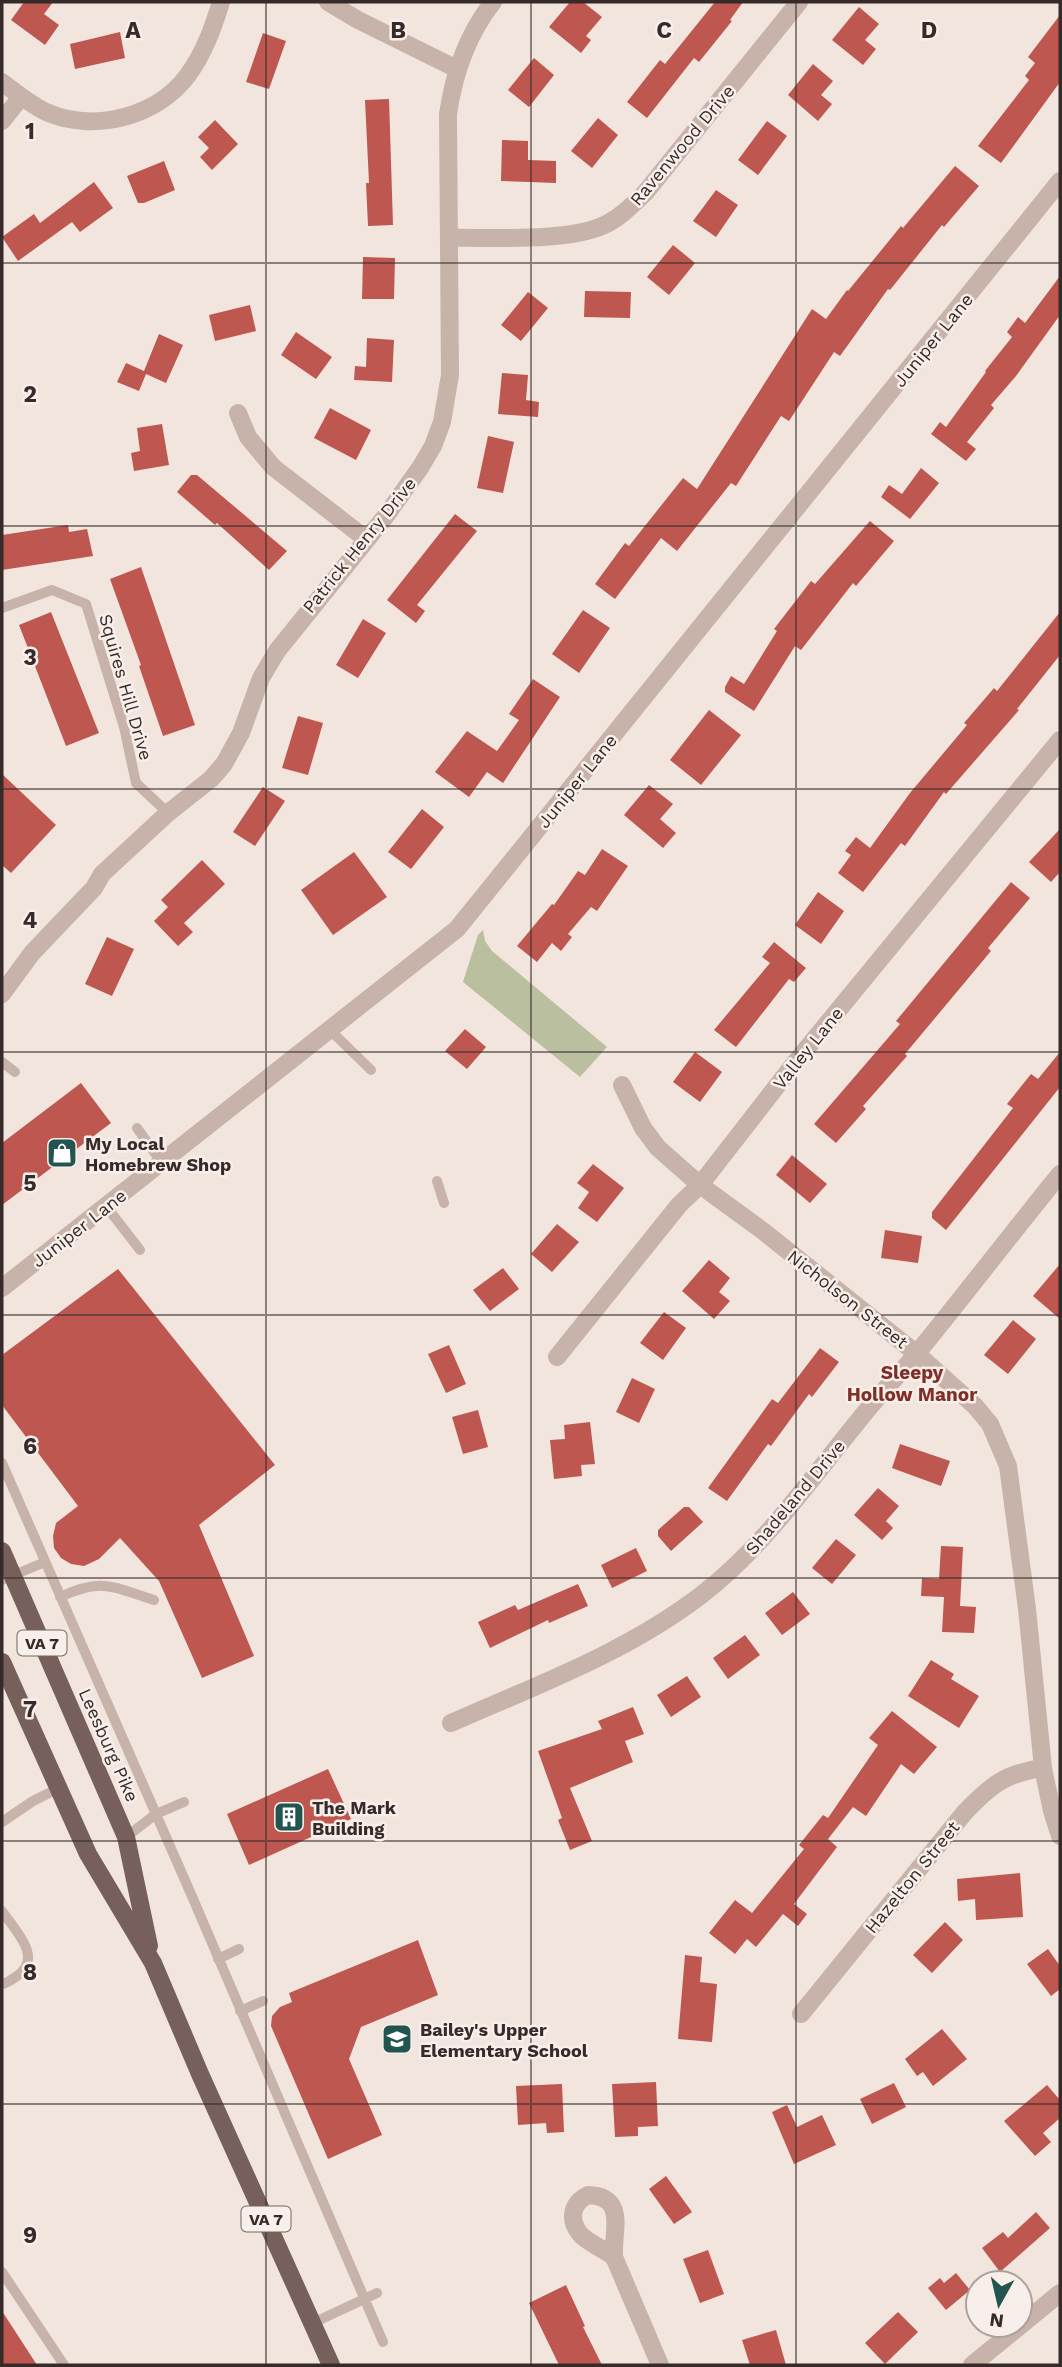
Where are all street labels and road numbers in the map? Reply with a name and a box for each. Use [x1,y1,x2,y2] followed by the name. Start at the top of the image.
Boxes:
[625,80,739,210] street label: Ravenwood Drive
[889,289,977,391] street label: Juniper Lane
[298,473,420,617] street label: Patrick Henry Drive
[95,611,157,763] street label: Squires Hill Drive
[533,730,621,832] street label: Juniper Lane
[769,1003,847,1093] street label: Valley Lane
[28,1185,130,1271] street label: Juniper Lane
[784,1245,913,1353] street label: Nicholson Street
[741,1435,849,1559] street label: Shadeland Drive
[18,1630,66,1656] road number: VA 7
[75,1685,143,1805] street label: Leesburg Pike
[860,1816,964,1937] street label: Hazelton Street
[242,2206,290,2232] road number: VA 7

